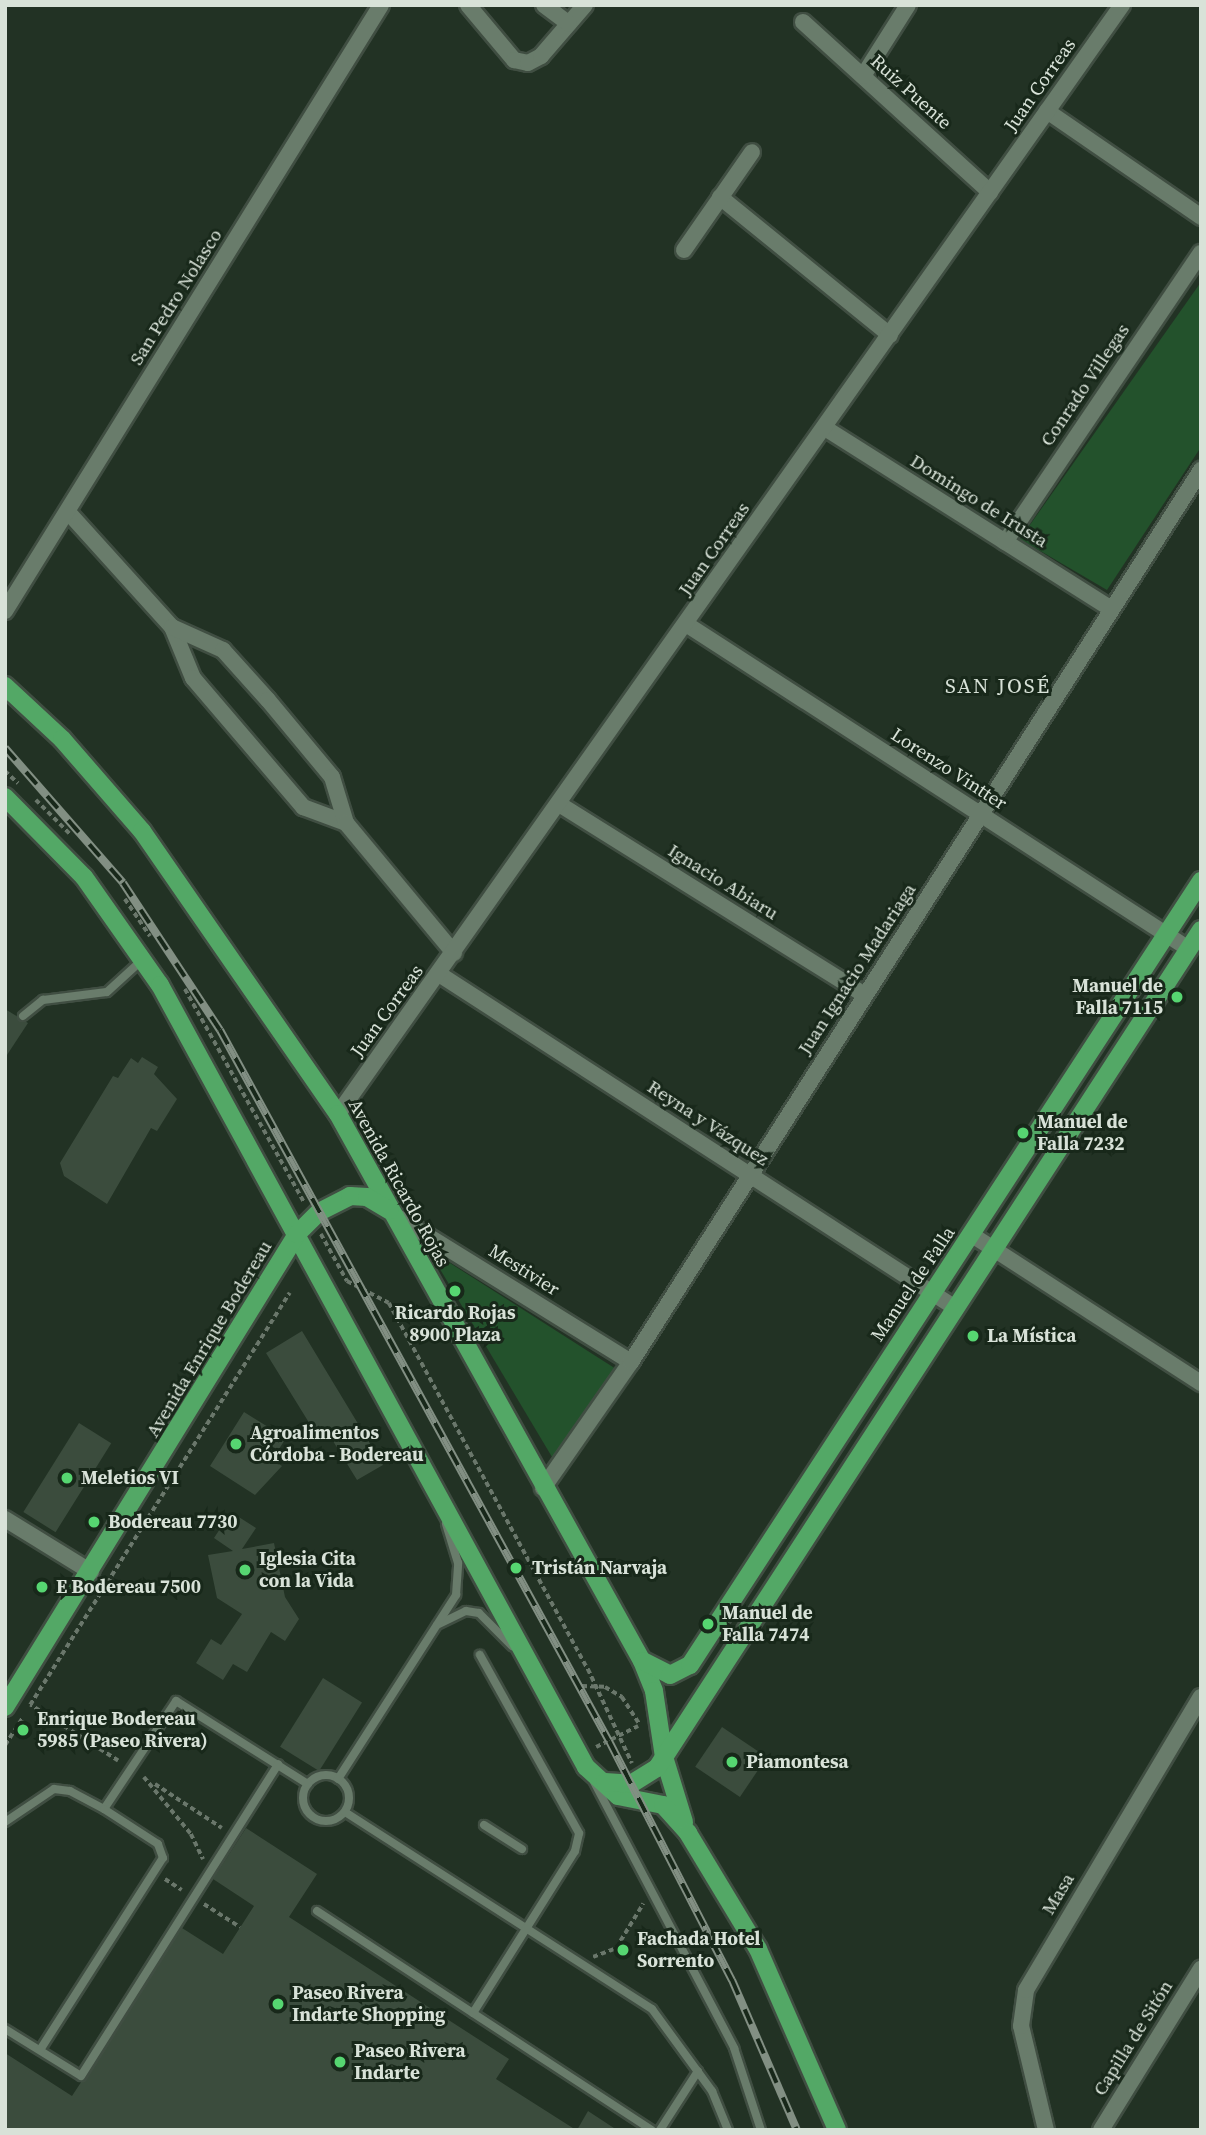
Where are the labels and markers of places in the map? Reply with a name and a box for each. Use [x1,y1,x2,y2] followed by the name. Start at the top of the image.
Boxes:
[1072,975,1163,1019] place label: Manuel de Falla 7115
[1169,989,1185,1005] marker: Manuel de Falla 7115
[1037,1111,1128,1155] place label: Manuel de Falla 7232
[1015,1125,1031,1141] marker: Manuel de Falla 7232
[447,1283,463,1299] marker: Ricardo Rojas 8900 Plaza
[394,1302,516,1346] place label: Ricardo Rojas 8900 Plaza
[987,1325,1076,1347] place label: La Mística
[965,1328,981,1344] marker: La Mística
[250,1422,423,1466] place label: Agroalimentos Córdoba - Bodereau
[228,1436,244,1452] marker: Agroalimentos Córdoba - Bodereau
[81,1467,179,1489] place label: Meletios VI
[59,1470,75,1486] marker: Meletios VI
[108,1511,238,1533] place label: Bodereau 7730
[86,1514,102,1530] marker: Bodereau 7730
[259,1548,356,1592] place label: Iglesia Cita con la Vida
[532,1557,667,1579] place label: Tristán Narvaja
[506,1558,526,1578] marker: Tristán Narvaja
[237,1562,253,1578] marker: Iglesia Cita con la Vida
[56,1576,201,1598] place label: E Bodereau 7500
[34,1579,50,1595] marker: E Bodereau 7500
[722,1602,813,1646] place label: Manuel de Falla 7474
[700,1616,716,1632] marker: Manuel de Falla 7474
[37,1708,208,1752] place label: Enrique Bodereau 5985 (Paseo Rivera)
[15,1722,31,1738] marker: Enrique Bodereau 5985 (Paseo Rivera)
[746,1751,849,1773] place label: Piamontesa
[724,1754,740,1770] marker: Piamontesa
[637,1928,760,1972] place label: Fachada Hotel Sorrento
[615,1942,631,1958] marker: Fachada Hotel Sorrento
[292,1982,445,2026] place label: Paseo Rivera Indarte Shopping
[270,1996,286,2012] marker: Paseo Rivera Indarte Shopping
[354,2040,465,2084] place label: Paseo Rivera Indarte
[332,2054,348,2070] marker: Paseo Rivera Indarte

